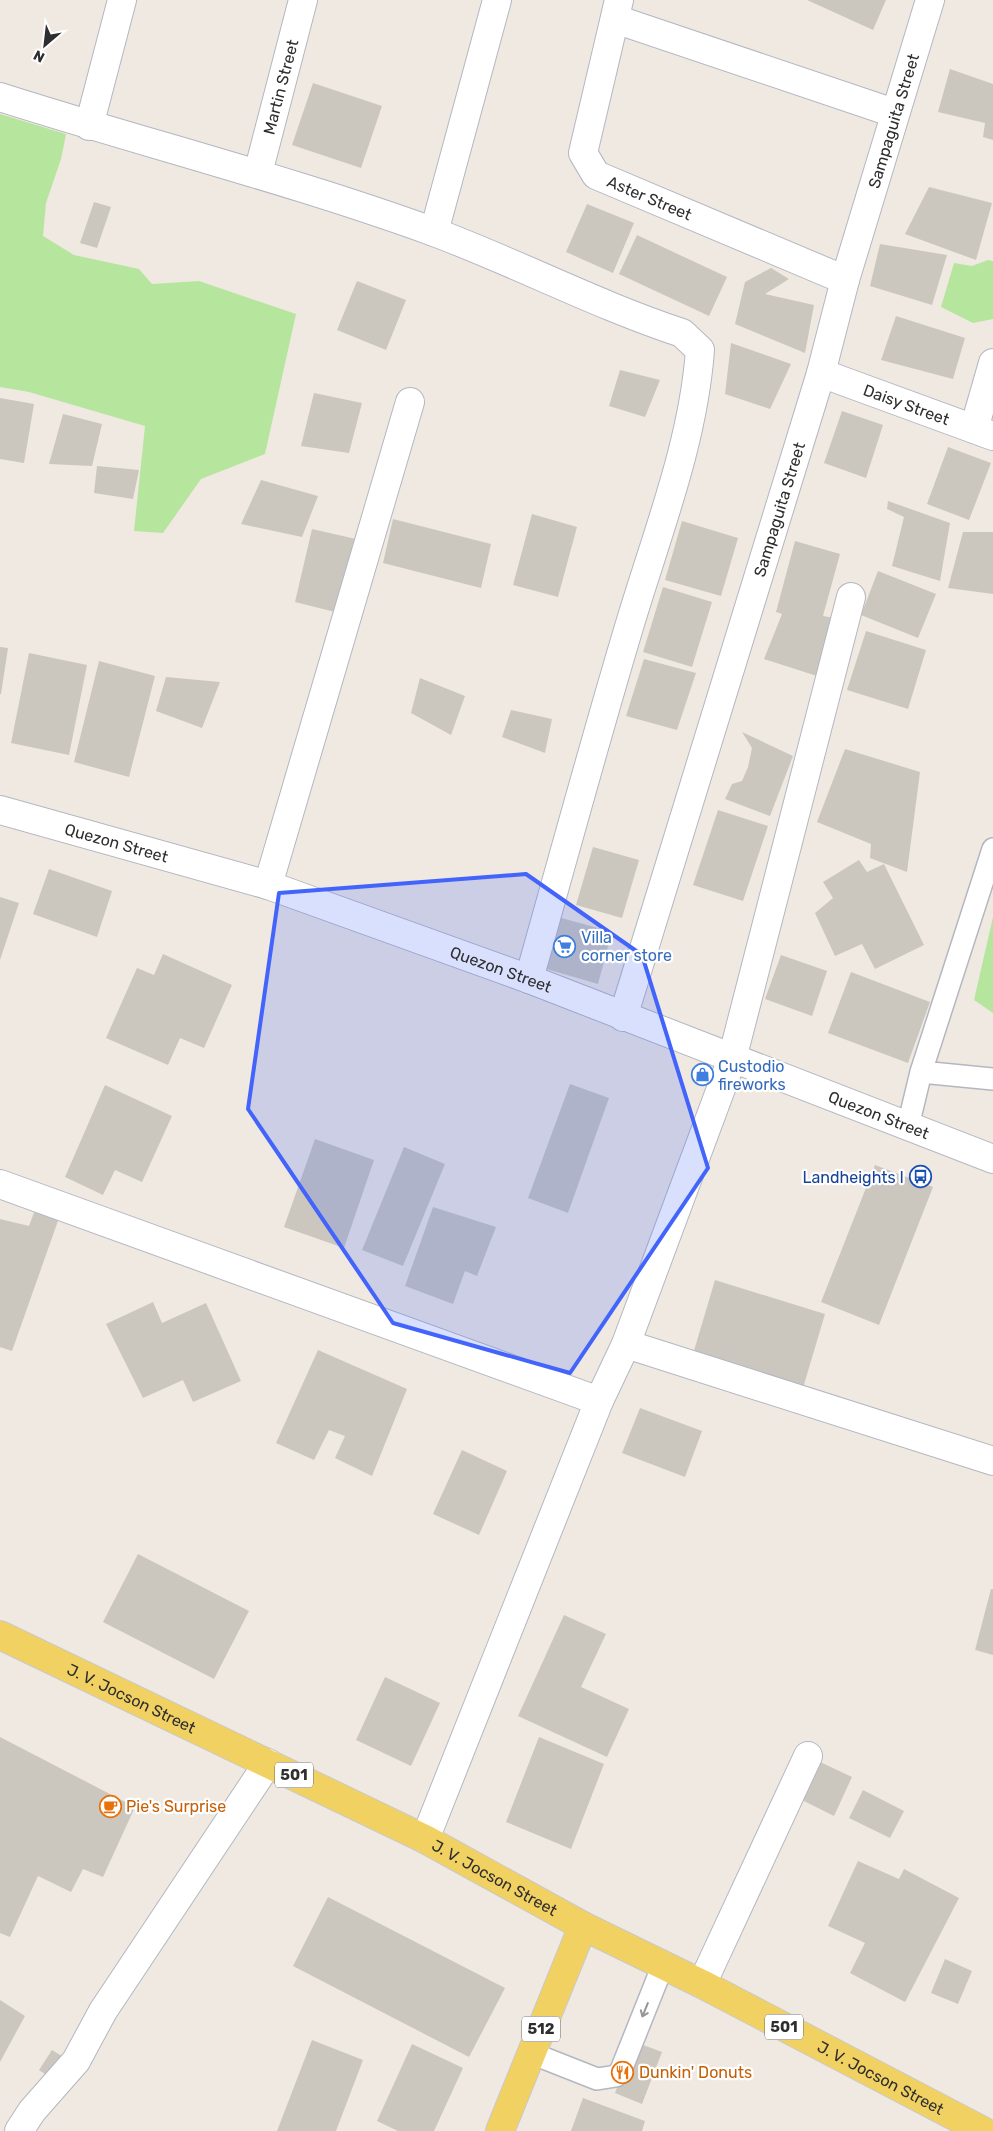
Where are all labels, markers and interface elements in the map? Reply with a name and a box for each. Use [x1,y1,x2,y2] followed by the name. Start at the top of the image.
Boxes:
[20,20,70,70] north arrow
[259,37,302,137] street label: Martin Street
[31,46,48,66] text: N
[864,51,923,191] street label: Sampaguita Street
[604,171,695,224] street label: Aster Street
[861,380,952,429] street label: Daisy Street
[749,440,809,579] street label: Sampaguita Street
[63,819,170,866] street label: Quezon Street
[581,928,672,965] place label: Villa corner store
[553,934,577,958] supermarket icon: Villa corner store
[448,942,554,996] street label: Quezon Street
[718,1057,786,1094] place label: Custodio fireworks
[690,1063,714,1087] shop icon: Custodio fireworks
[826,1087,932,1143] street label: Quezon Street
[908,1165,932,1189] bus stop icon: Landheights I
[802,1168,904,1187] place label: Landheights I
[64,1659,199,1737] street label: J. V. Jocson Street
[275,1762,313,1788] road number: 501
[98,1794,122,1818] cafe icon: Pie's Surprise
[126,1797,226,1816] place label: Pie's Surprise
[429,1835,561,1920] street label: J. V. Jocson Street
[640,2002,649,2018] one-way arrow
[765,2014,803,2040] road number: 501
[522,2016,560,2042] road number: 512
[814,2037,947,2118] street label: J. V. Jocson Street
[611,2060,635,2084] restaurant icon: Dunkin' Donuts
[639,2063,752,2082] place label: Dunkin' Donuts

